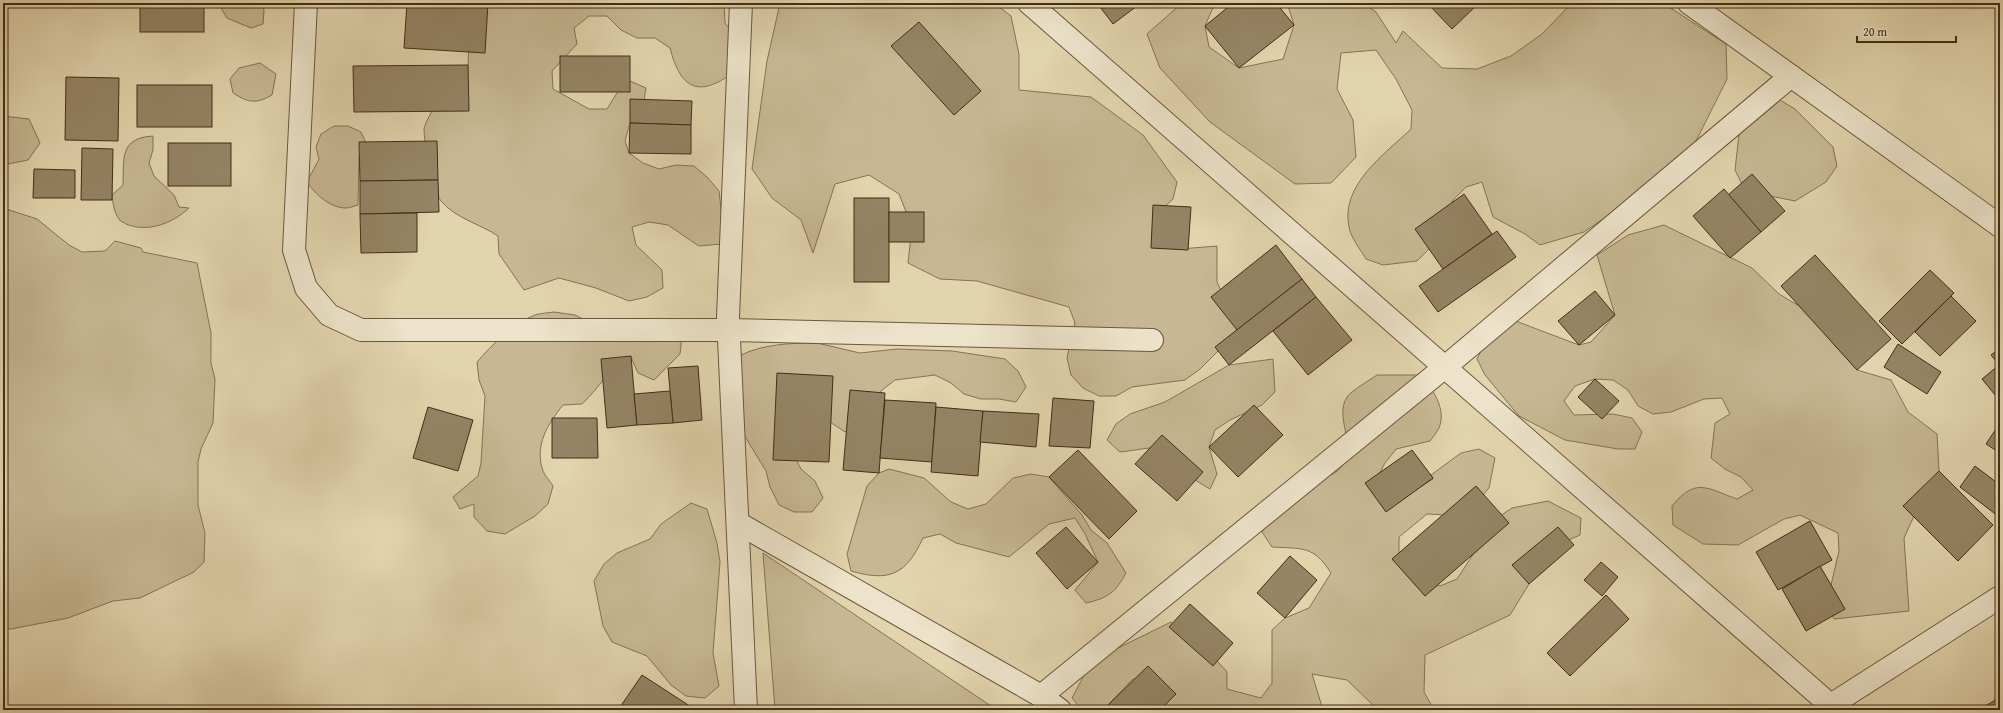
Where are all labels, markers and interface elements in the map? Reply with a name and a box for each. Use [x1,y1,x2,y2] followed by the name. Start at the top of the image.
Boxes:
[1857,18,1956,44] scale bar
[1863,23,1887,40] text: 20 m

